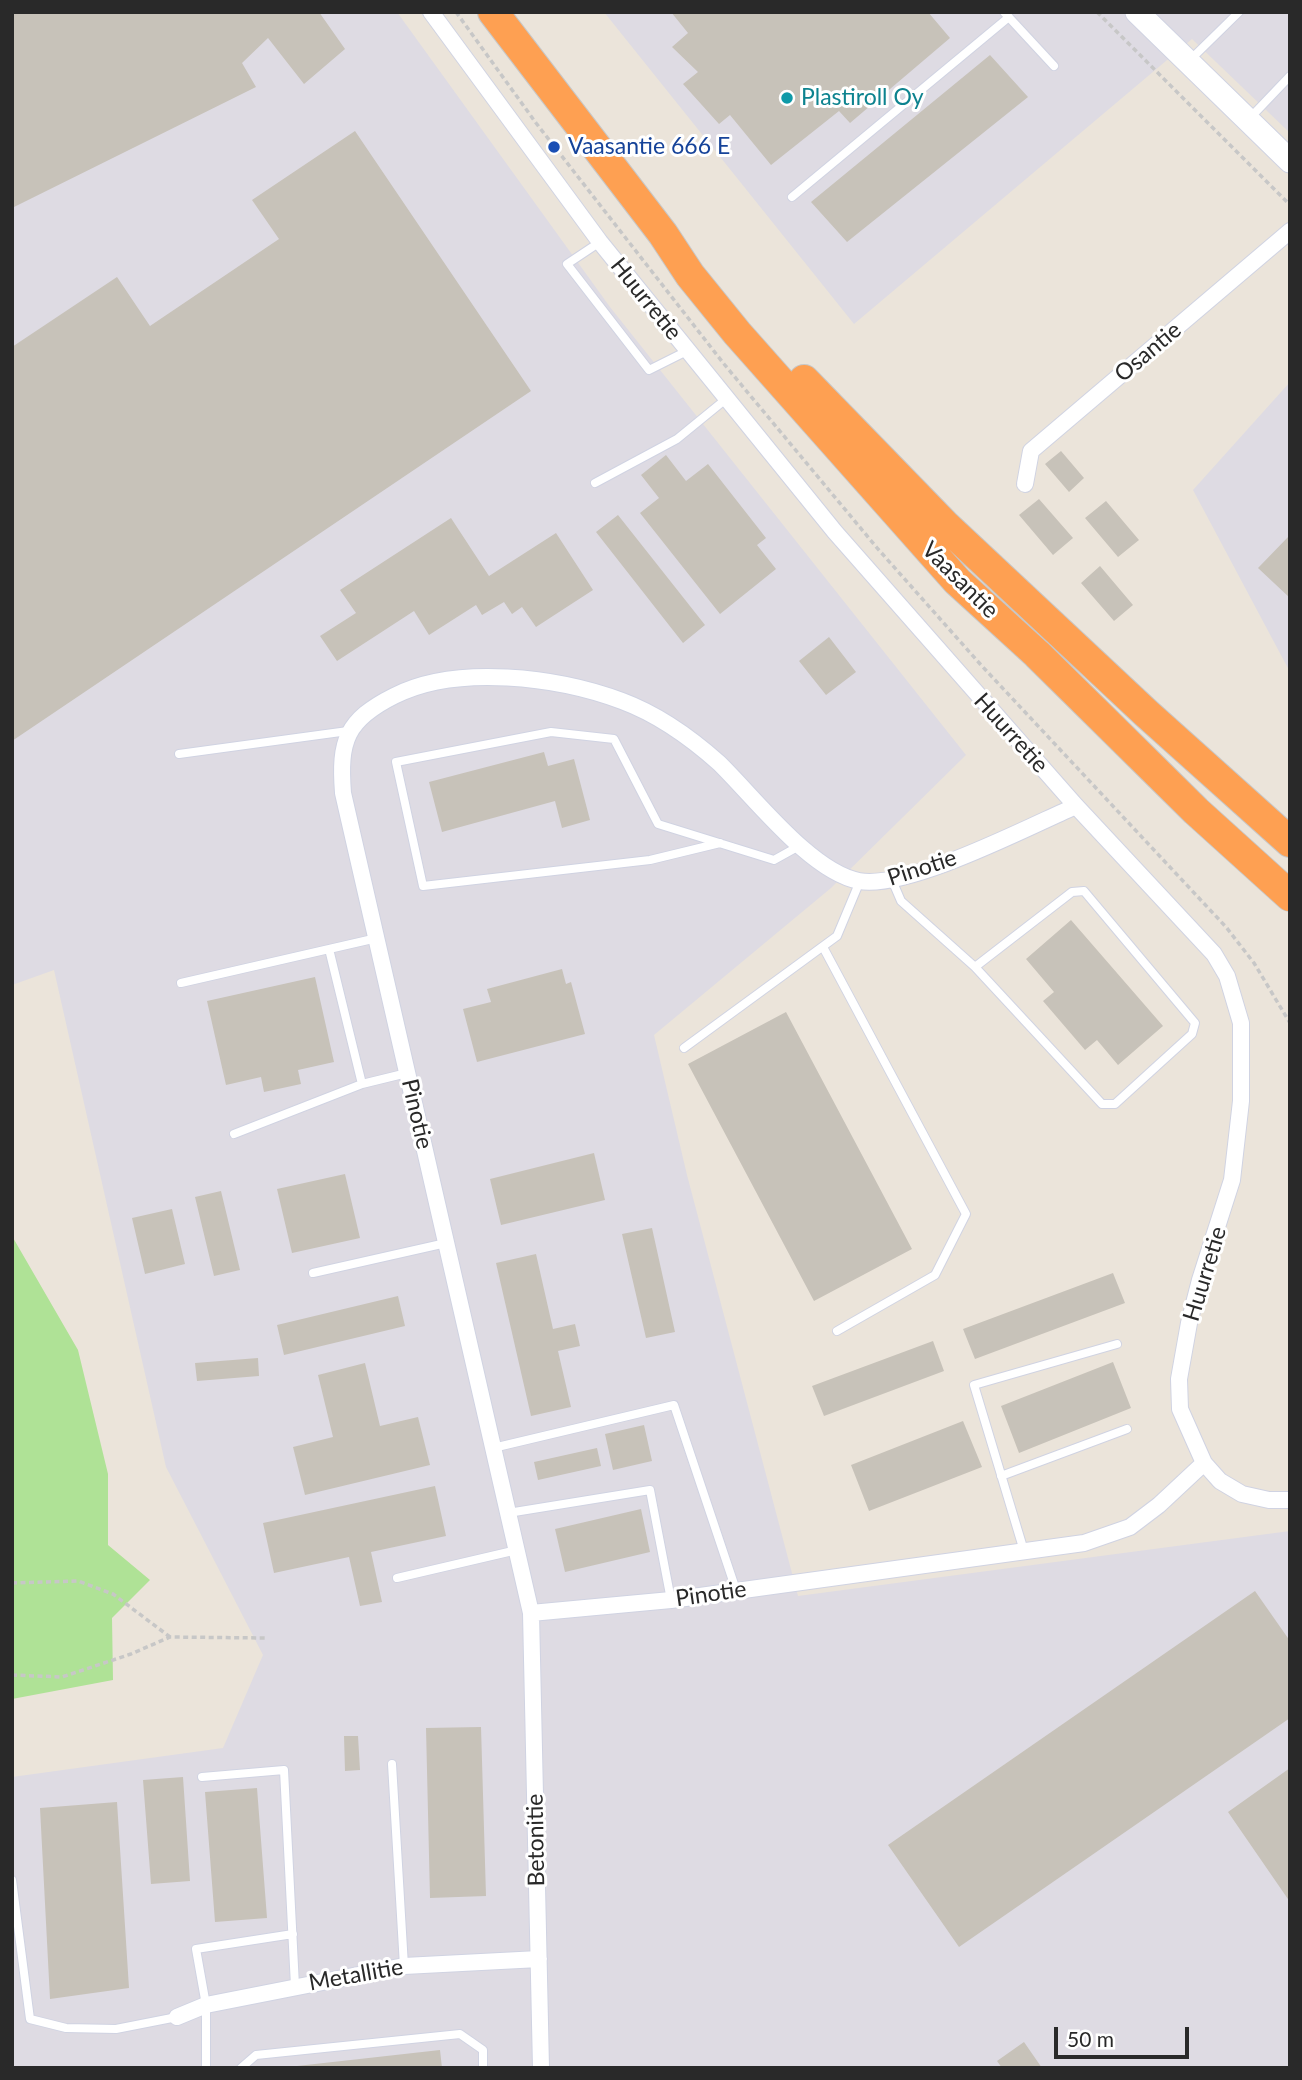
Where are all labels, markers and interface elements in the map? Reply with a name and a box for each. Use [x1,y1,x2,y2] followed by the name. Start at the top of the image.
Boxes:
[801,84,924,112] place label: Plastiroll Oy
[779,90,795,106] marker: Plastiroll Oy
[568,133,730,161] place label: Vaasantie 666 E
[546,139,562,155] marker: Vaasantie 666 E
[605,252,687,346] street label: Huurretie
[1109,316,1187,388] street label: Osantie
[916,536,1004,624] street label: Vaasantie
[968,687,1054,779] street label: Huurretie
[884,844,960,892] street label: Pinotie
[396,1076,438,1152] street label: Pinotie
[1178,1223,1232,1325] street label: Huurretie
[674,1575,748,1613] street label: Pinotie
[521,1793,551,1887] street label: Betonitie
[307,1953,405,1997] street label: Metallitie
[1057,2014,1192,2058] scale bar
[1067,2026,1114,2051] text: 50 m

